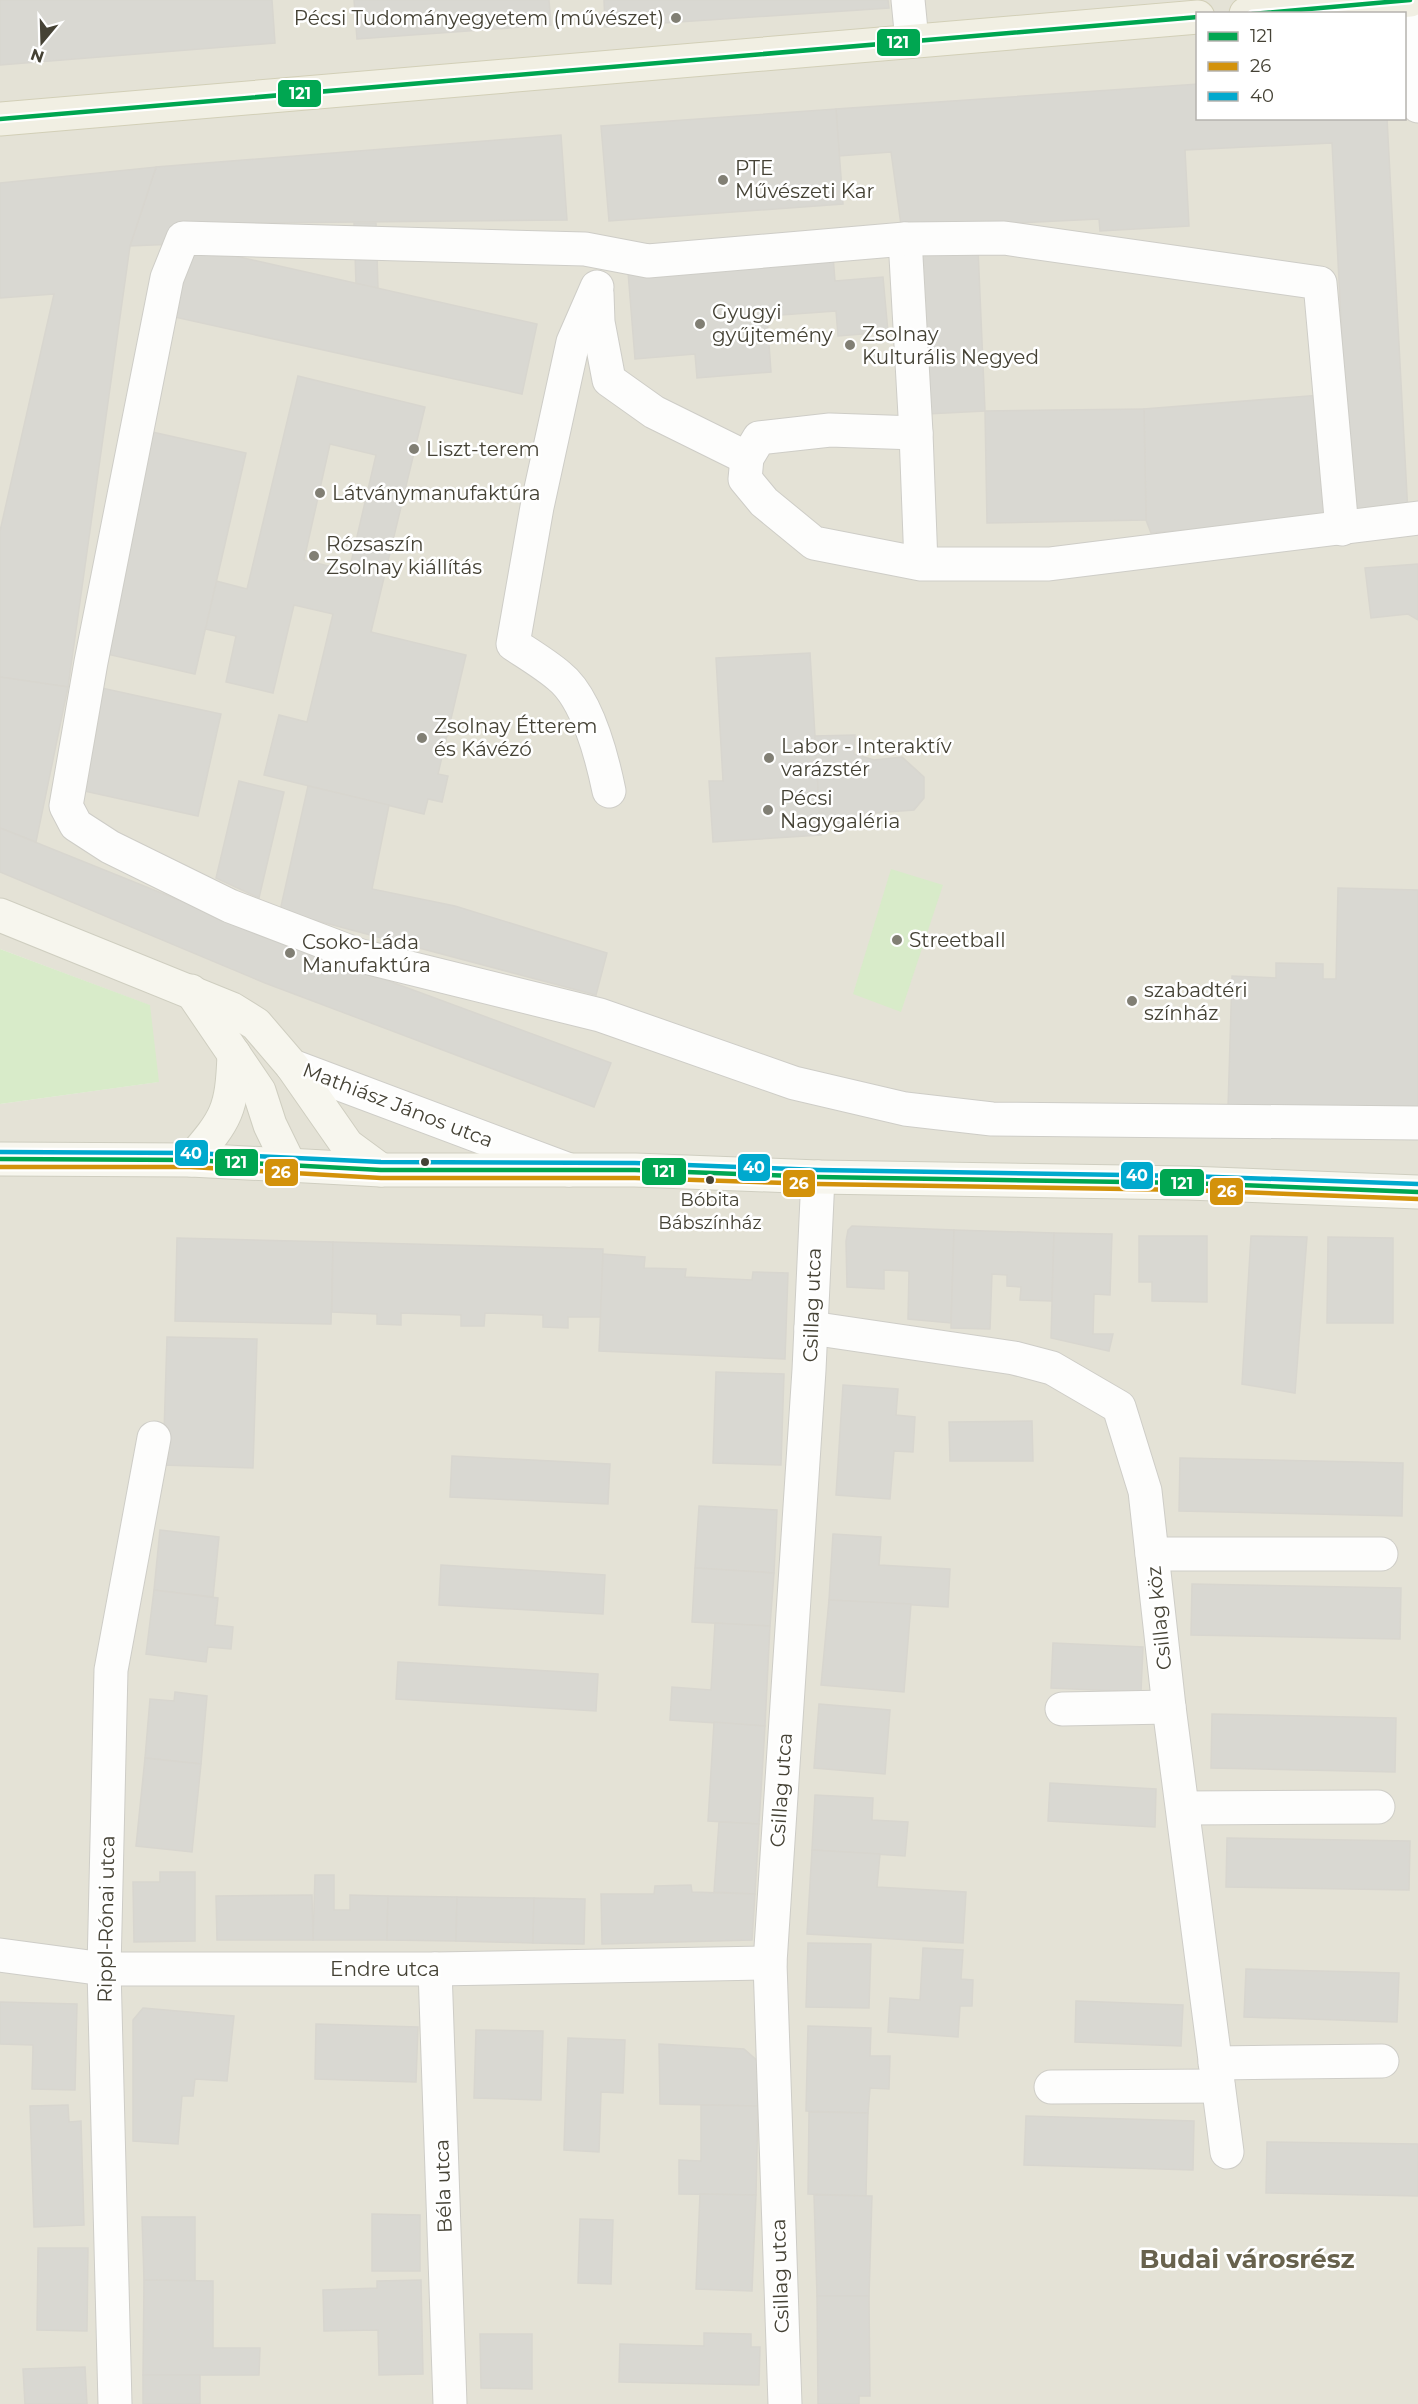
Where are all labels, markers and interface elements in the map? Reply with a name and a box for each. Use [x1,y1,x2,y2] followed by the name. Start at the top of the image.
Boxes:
[294,6,664,30] place label: Pécsi Tudományegyetem (művészet)
[669,11,683,25] marker: Pécsi Tudományegyetem (művészet)
[12,12,72,72] north arrow
[1196,12,1406,120] legend
[1250,25,1273,47] text: 121
[876,28,921,57] line badge: 121
[887,33,909,52] text: 121
[28,45,46,67] text: N
[1250,55,1271,77] text: 26
[277,79,322,108] line badge: 121
[289,84,311,103] text: 121
[1250,85,1274,107] text: 40
[735,156,875,203] place label: PTE Művészeti Kar
[716,173,730,187] marker: PTE Művészeti Kar
[712,300,833,347] place label: Gyugyi gyűjtemény
[693,317,707,331] marker: Gyugyi gyűjtemény
[862,322,1039,369] place label: Zsolnay Kulturális Negyed
[843,338,857,352] marker: Zsolnay Kulturális Negyed
[426,437,540,461] place label: Liszt-terem
[407,442,421,456] marker: Liszt-terem
[332,481,541,505] place label: Látványmanufaktúra
[313,486,327,500] marker: Látványmanufaktúra
[326,532,482,579] place label: Rózsaszín Zsolnay kiállítás
[307,549,321,563] marker: Rózsaszín Zsolnay kiállítás
[434,714,598,761] place label: Zsolnay Étterem és Kávézó
[415,731,429,745] marker: Zsolnay Étterem és Kávézó
[781,734,952,781] place label: Labor - Interaktív varázstér
[762,751,776,765] marker: Labor - Interaktív varázstér
[780,786,900,833] place label: Pécsi Nagygaléria
[761,803,775,817] marker: Pécsi Nagygaléria
[909,928,1006,952] place label: Streetball
[302,930,431,977] place label: Csoko-Láda Manufaktúra
[890,933,904,947] marker: Streetball
[283,946,297,960] marker: Csoko-Láda Manufaktúra
[1144,978,1248,1025] place label: szabadtéri színház
[1125,994,1139,1008] marker: szabadtéri színház
[299,1058,497,1152] street label: Mathiász János utca
[174,1139,209,1167] line badge: 40
[180,1144,202,1163] text: 40
[214,1148,259,1177] line badge: 121
[225,1153,247,1172] text: 121
[737,1153,771,1182] line badge: 40
[419,1156,431,1168] unlabelled marker
[641,1157,687,1186] line badge: 121
[264,1158,299,1187] line badge: 26
[743,1158,765,1177] text: 40
[1120,1161,1154,1190] line badge: 40
[653,1162,675,1181] text: 121
[271,1163,291,1182] text: 26
[1126,1166,1148,1185] text: 40
[1159,1168,1205,1197] line badge: 121
[782,1169,816,1198] line badge: 26
[704,1174,716,1186] marker: Bóbita Bábszínház
[789,1174,809,1193] text: 26
[1171,1174,1193,1193] text: 121
[1209,1177,1244,1206] line badge: 26
[1217,1182,1237,1201] text: 26
[658,1189,762,1234] place label: Bóbita Bábszínház
[798,1247,826,1363] street label: Csillag utca
[1142,1565,1176,1671] street label: Csillag köz
[765,1732,797,1848] street label: Csillag utca
[93,1835,119,2003] street label: Rippl-Rónai utca
[330,1957,440,1981] street label: Endre utca
[429,2139,457,2233] street label: Béla utca
[766,2218,794,2334] street label: Csillag utca
[1139,2243,1355,2275] district label: Budai városrész

